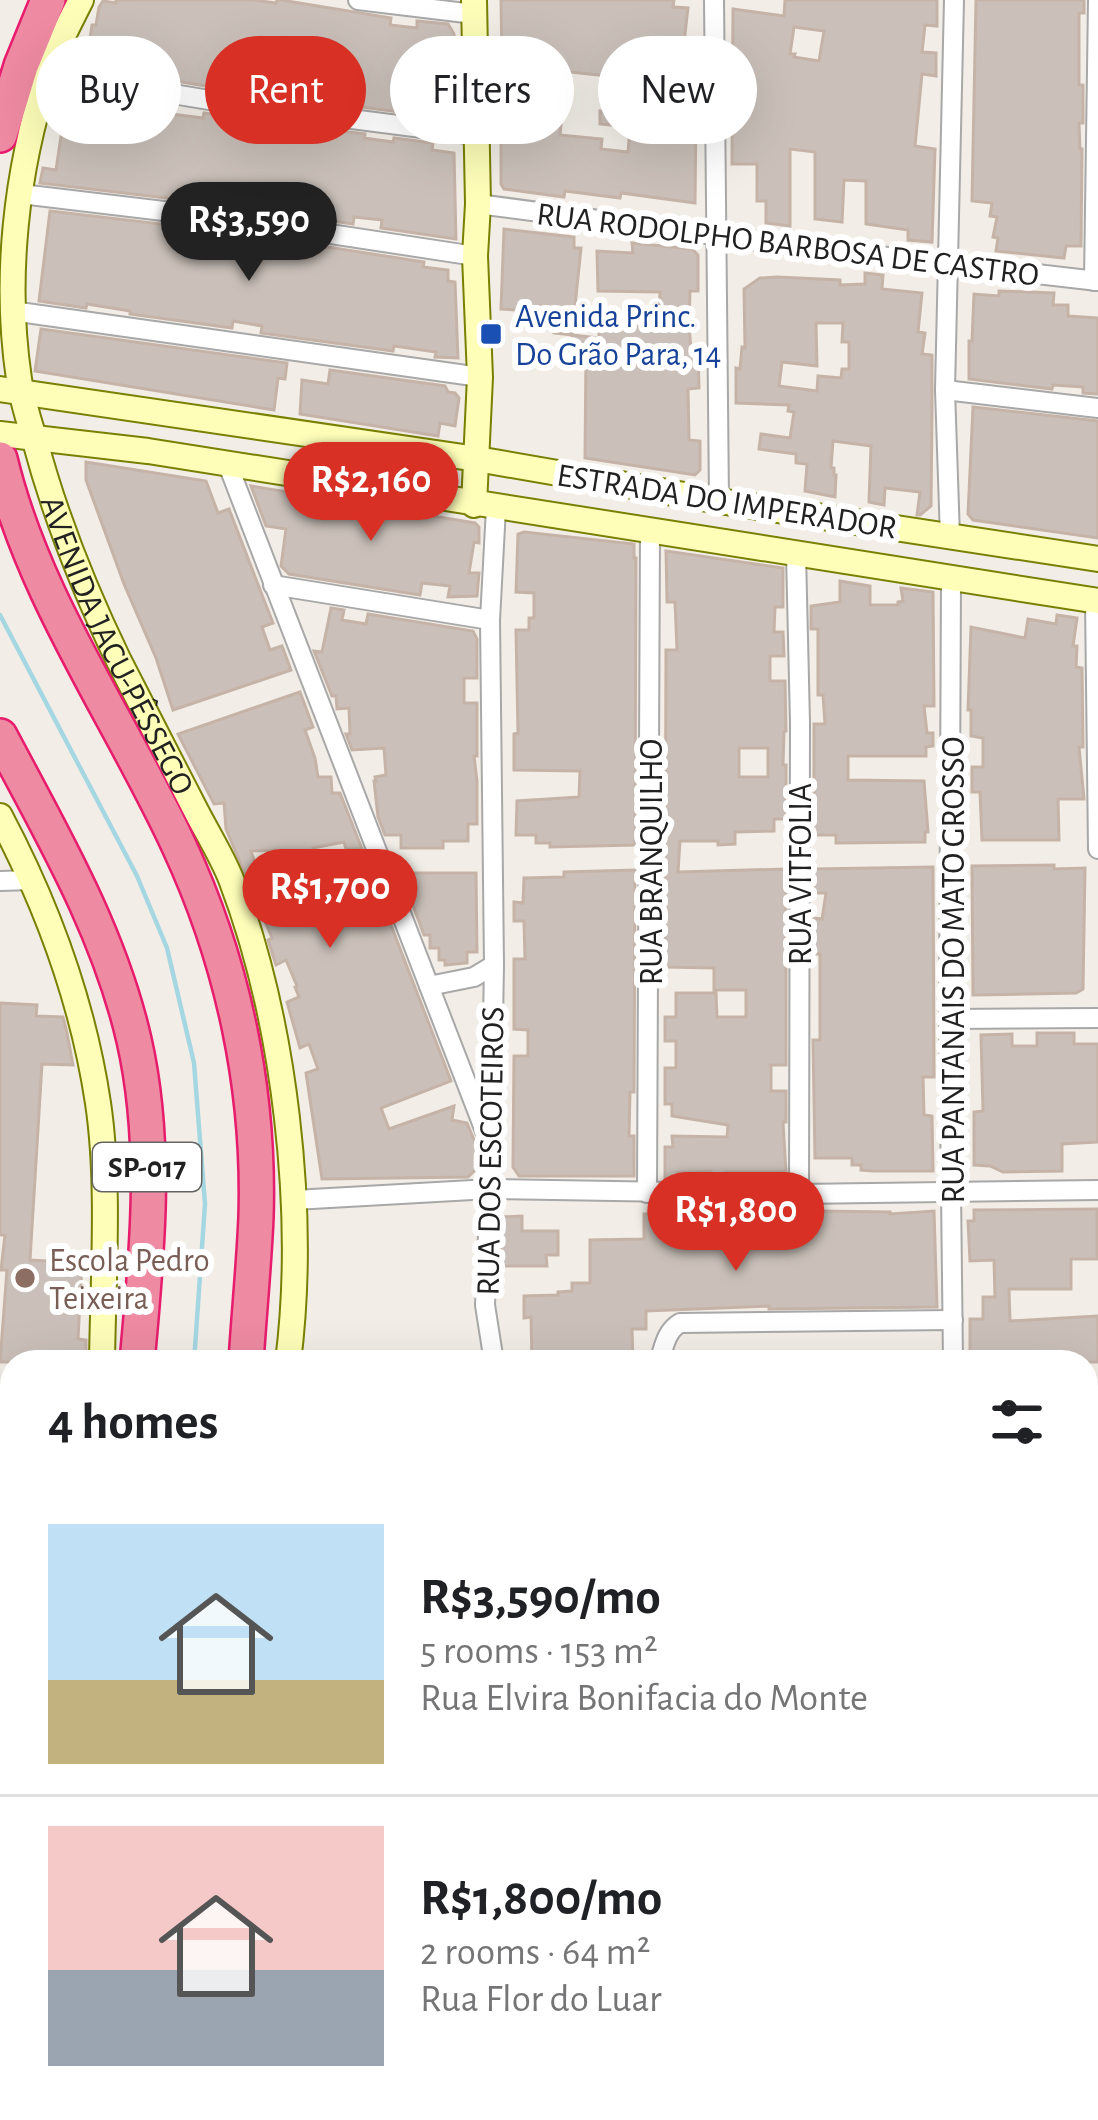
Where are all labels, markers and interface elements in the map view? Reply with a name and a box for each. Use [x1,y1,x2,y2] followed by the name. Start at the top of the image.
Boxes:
[36,36,181,144] chip: Buy
[205,36,366,144] chip: Rent
[390,36,574,144] chip: Filters
[598,36,757,144] chip: New
[138,182,360,284] pin: R$3,590
[535,198,1041,293] street label: RUA RODOLPHO BARBOSA DE CASTRO
[188,201,310,240] text: R$3,590
[515,301,721,372] place label: Avenida Princ. Do Grão Para, 14
[478,321,504,347] marker: Avenida Princ. Do Grão Para, 14
[260,442,482,544] pin: R$2,160
[554,459,899,546] street label: ESTRADA DO IMPERADOR
[310,461,432,500] text: R$2,160
[34,492,199,801] street label: AVENIDA JACU-PÊSSEGO
[938,737,971,1203] street label: RUA PANTANAIS DO MATO GROSSO
[636,739,669,985] street label: RUA BRANQUILHO
[785,783,818,965] street label: RUA VITFOLIA
[219,849,441,951] pin: R$1,700
[269,868,391,907] text: R$1,700
[472,1006,511,1296] street label: RUA DOS ESCOTEIROS
[93,1143,201,1191] road number: SP-017
[625,1172,847,1274] pin: R$1,800
[674,1191,798,1230] text: R$1,800
[49,1245,210,1316] place label: Escola Pedro Teixeira
[12,1265,38,1291] marker: Escola Pedro Teixeira
[984,1389,1050,1455] icon: filters
[48,1397,218,1448] text: 4 homes
[144,1572,288,1716] icon: home
[420,1572,661,1623] text: R$3,590/mo
[420,1632,658,1671] text: 5 rooms · 153 m²
[420,1679,868,1718] text: Rua Elvira Bonifacia do Monte
[420,1873,662,1924] text: R$1,800/mo
[144,1874,288,2018] icon: home
[420,1933,650,1972] text: 2 rooms · 64 m²
[420,1980,662,2019] text: Rua Flor do Luar

